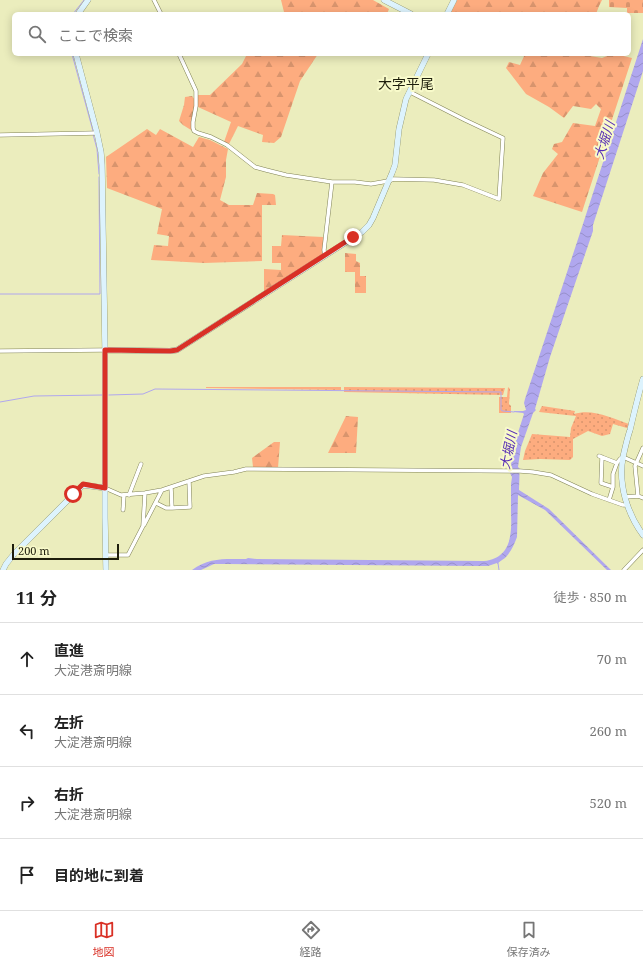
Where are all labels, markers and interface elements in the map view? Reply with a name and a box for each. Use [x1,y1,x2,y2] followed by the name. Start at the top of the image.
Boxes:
[12,12,631,56] search box
[26,23,48,45] icon: search
[58,25,133,45] text: ここで検索
[378,74,434,93] district label: 大字平尾
[589,117,619,161] water label: 大堀川
[344,228,362,246] route end
[495,427,521,471] water label: 大堀川
[64,485,82,503] route start
[12,542,119,561] scale bar
[18,543,50,558] text: 200 m
[16,586,57,609] text: 11 分
[554,588,627,606] text: 徒歩 · 850 m
[54,640,84,660] text: 直進
[16,648,38,670] icon: ahead
[597,650,627,668] text: 70 m
[54,661,132,679] text: 大淀港斎明線
[54,712,84,732] text: 左折
[16,720,38,742] icon: left
[590,722,627,740] text: 260 m
[54,733,132,751] text: 大淀港斎明線
[54,784,84,804] text: 右折
[16,792,38,814] icon: right
[590,794,627,812] text: 520 m
[54,805,132,823] text: 大淀港斎明線
[16,864,38,886] icon: arrive
[54,865,144,885] text: 目的地に到着
[93,919,115,959] tab: 地図
[300,919,322,959] tab: 経路
[507,919,551,959] tab: 保存済み

